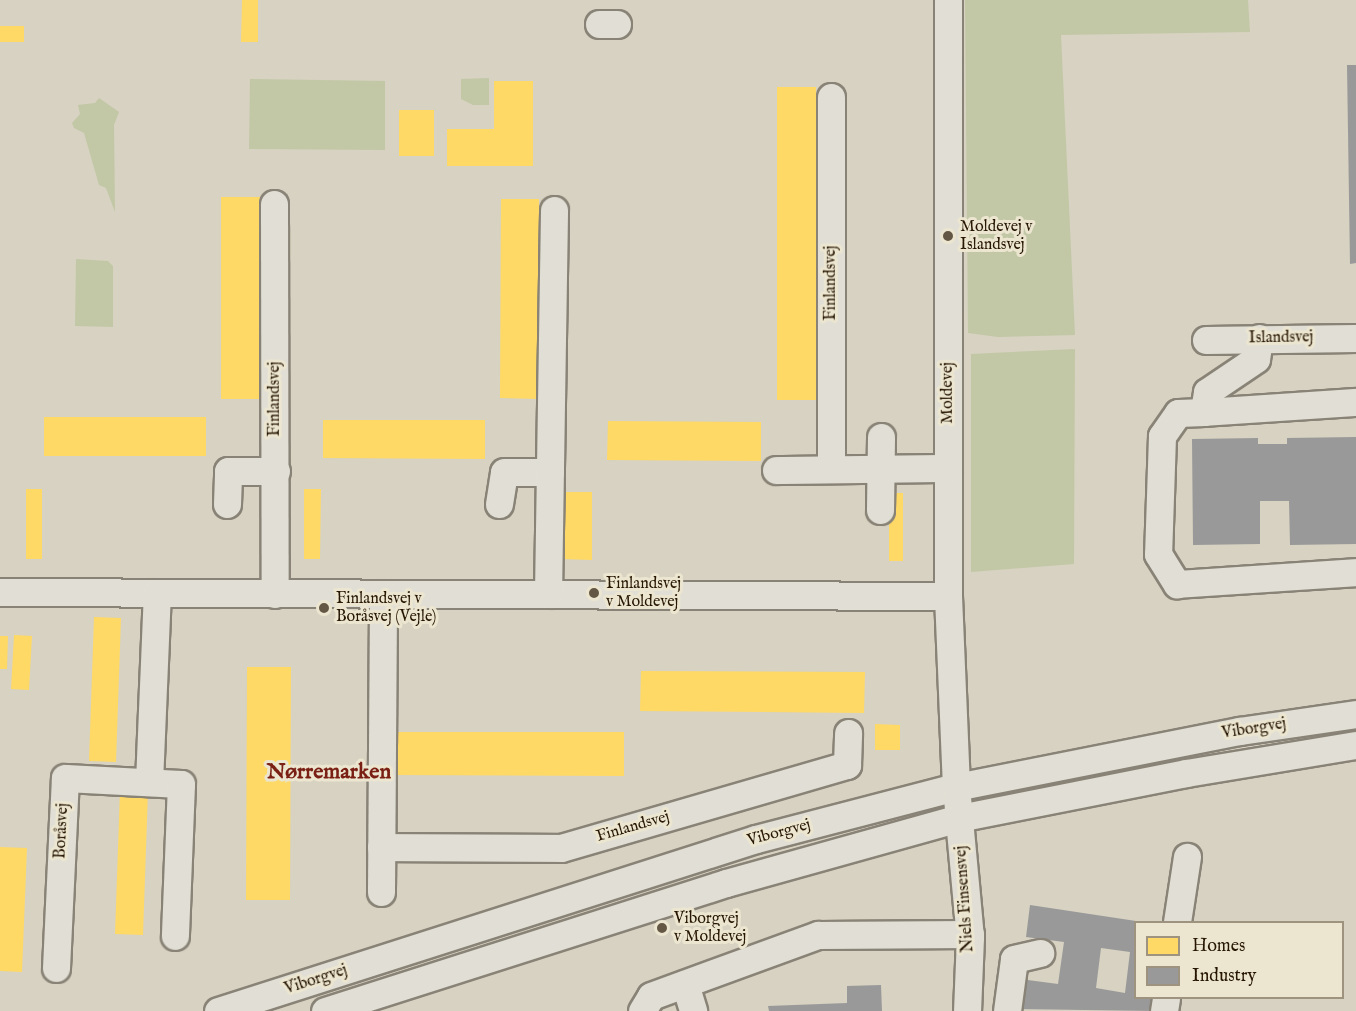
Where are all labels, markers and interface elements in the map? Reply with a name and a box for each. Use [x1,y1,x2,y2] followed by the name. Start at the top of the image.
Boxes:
[960,217,1032,255] place label: Moldevej v Islandsvej
[941,229,955,243] marker: Moldevej v Islandsvej
[821,245,841,321] street label: Finlandsvej
[1249,328,1313,348] street label: Islandsvej
[265,361,285,437] street label: Finlandsvej
[938,362,958,424] street label: Moldevej
[606,574,681,612] place label: Finlandsvej v Moldevej
[587,586,601,600] marker: Finlandsvej v Moldevej
[336,589,436,627] place label: Finlandsvej v Boråsvej (Vejle)
[317,601,331,615] marker: Finlandsvej v Boråsvej (Vejle)
[1220,714,1288,744] street label: Viborgvej
[267,760,391,786] district label: Nørremarken
[51,803,73,859] street label: Boråsvej
[594,807,672,847] street label: Finlandsvej
[745,815,813,851] street label: Viborgvej
[952,845,978,953] street label: Niels Finsensvej
[674,909,746,947] place label: Viborgvej v Moldevej
[655,921,669,935] marker: Viborgvej v Moldevej
[1134,921,1344,999] legend
[1192,935,1245,958] text: Homes
[282,961,350,999] street label: Viborgvej
[1192,965,1256,988] text: Industry

